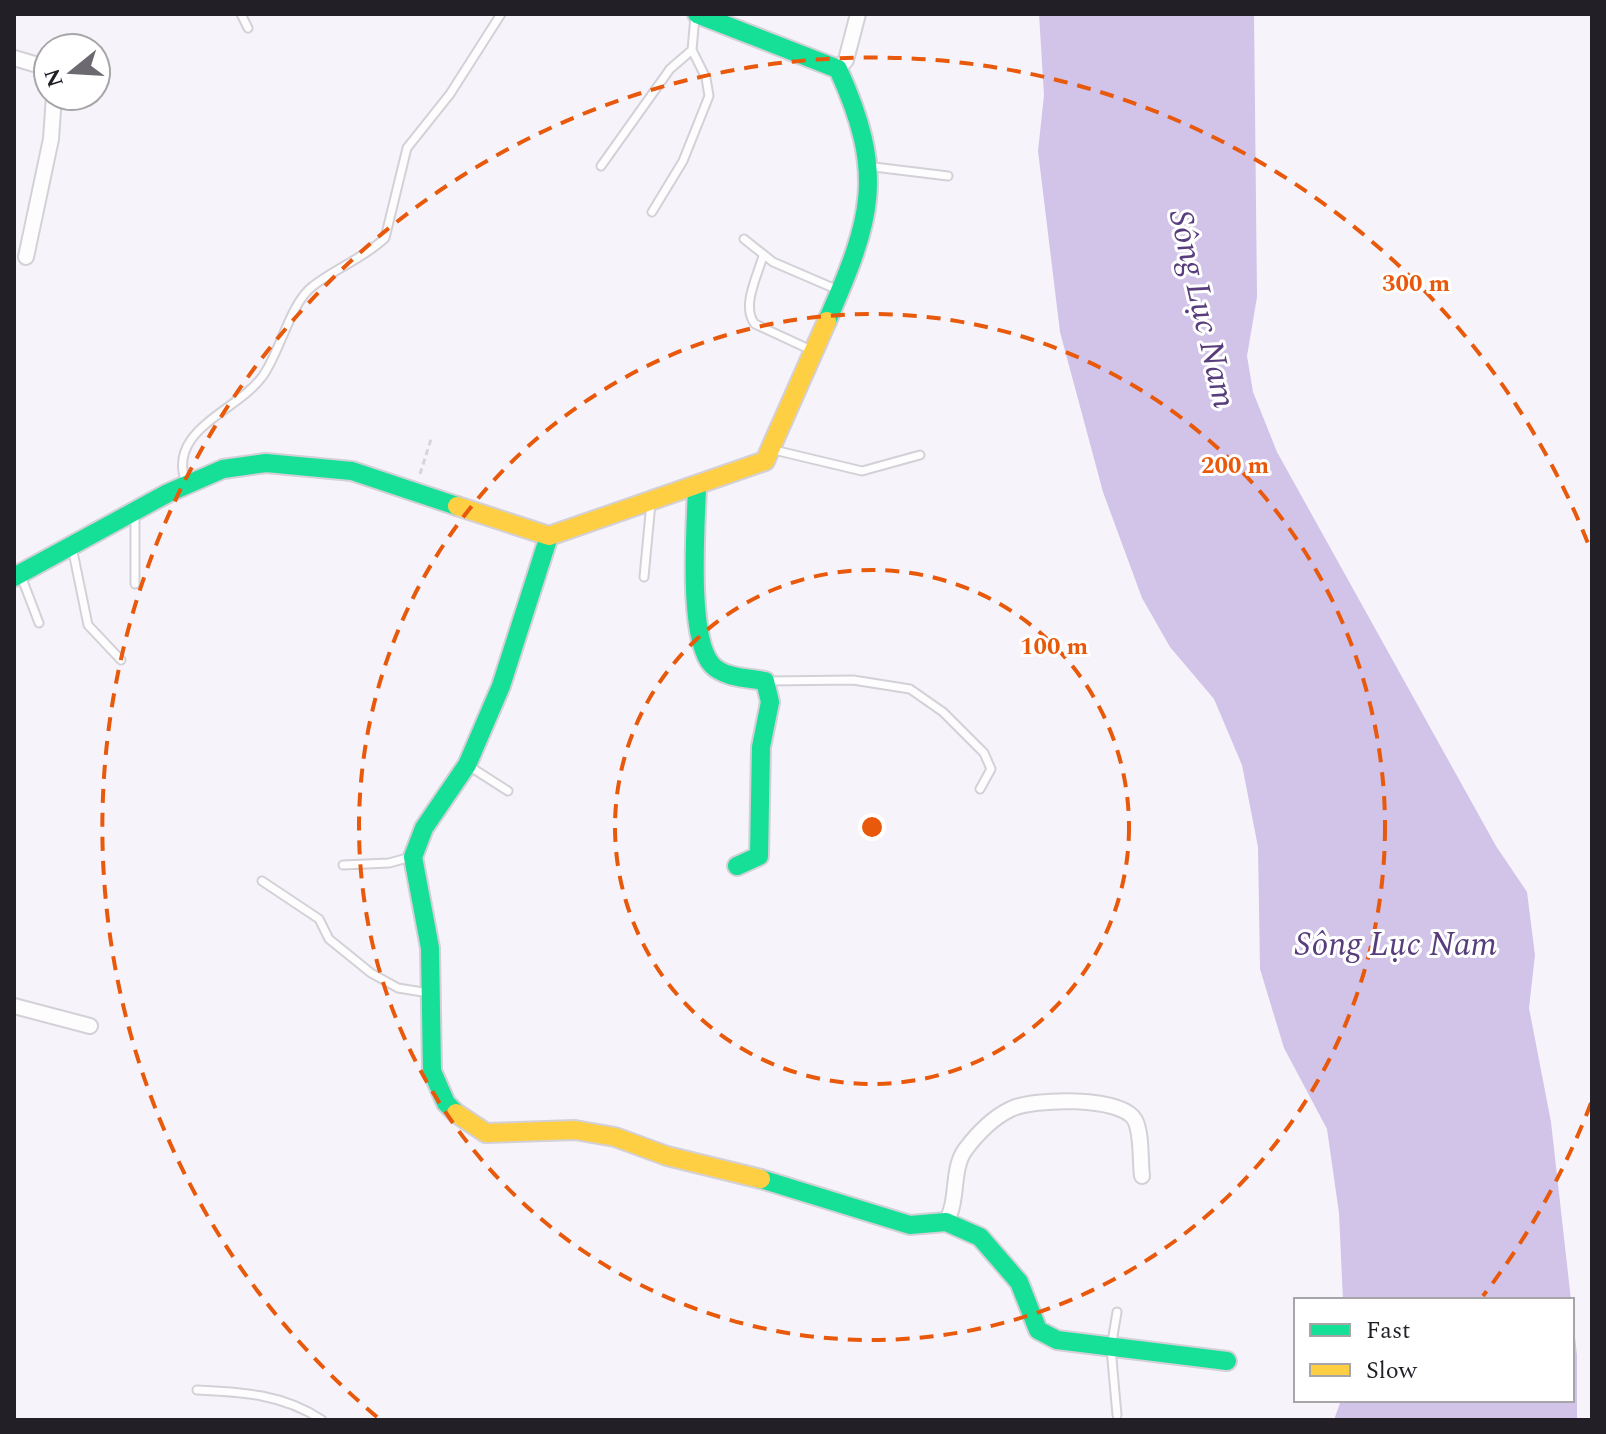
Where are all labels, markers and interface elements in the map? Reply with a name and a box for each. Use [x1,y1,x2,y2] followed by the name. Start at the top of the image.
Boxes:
[32,32,112,112] north arrow
[36,64,73,91] text: N
[1154,205,1250,413] water label: Sông Lục Nam
[1382,266,1450,302] text: 300 m
[1201,448,1269,484] text: 200 m
[1020,629,1088,665] text: 100 m
[858,813,886,841] centre of rings
[1295,919,1497,971] water label: Sông Lục Nam
[1294,1298,1574,1402] legend
[1366,1313,1411,1349] text: Fast
[1366,1353,1418,1389] text: Slow

